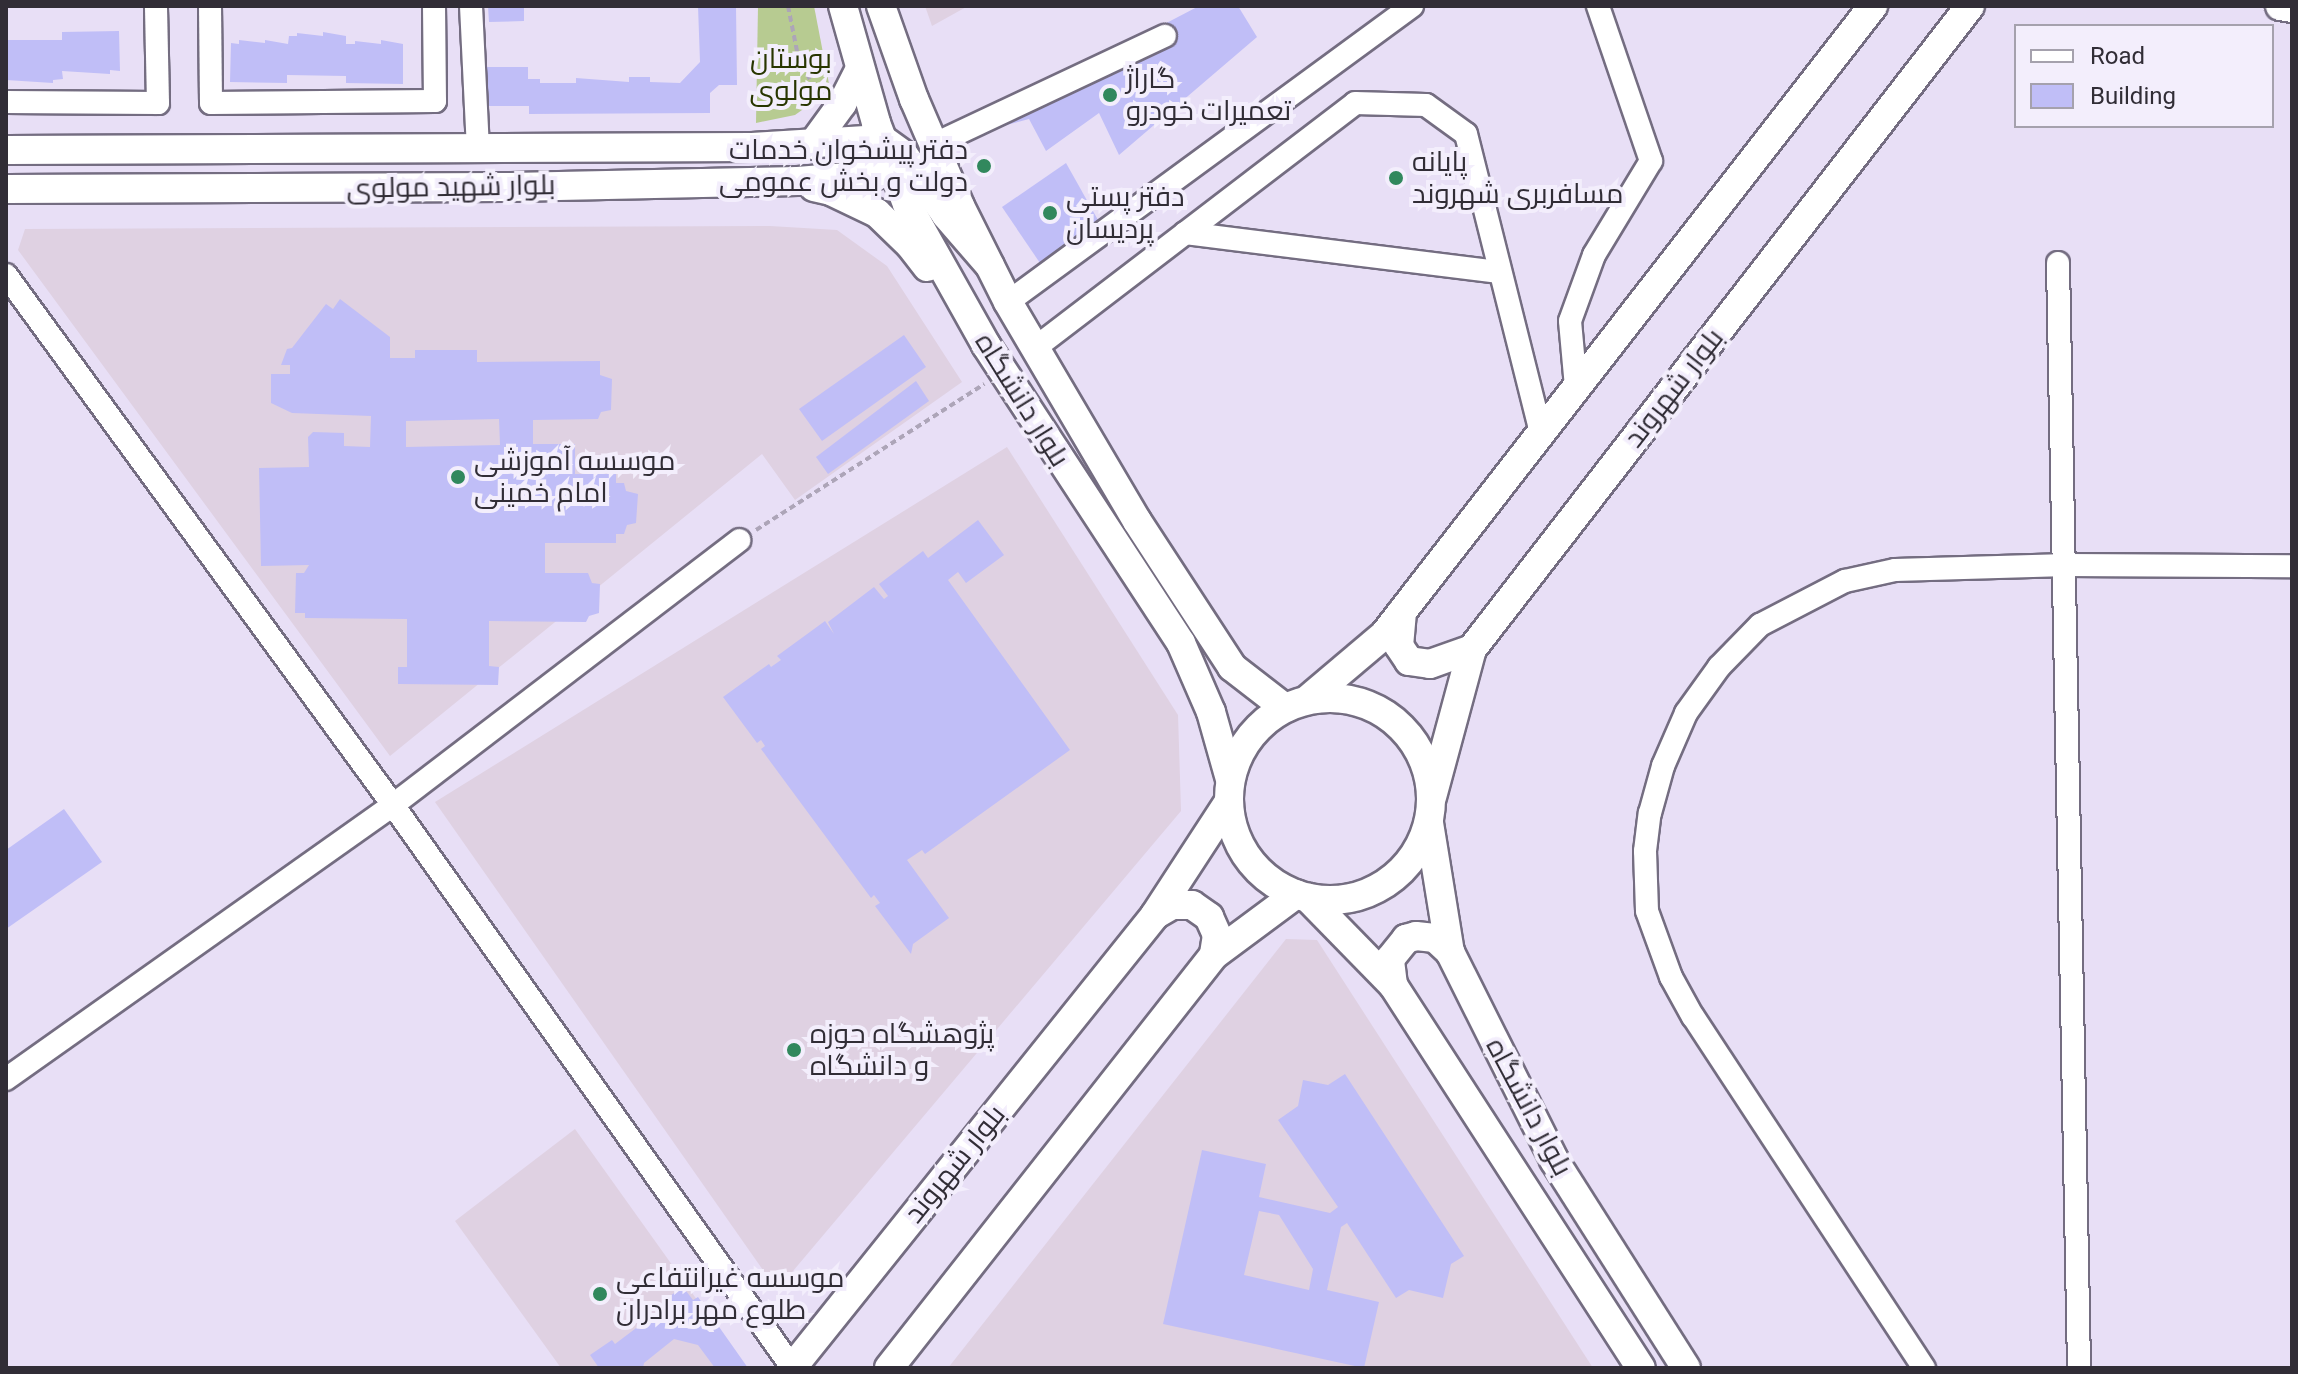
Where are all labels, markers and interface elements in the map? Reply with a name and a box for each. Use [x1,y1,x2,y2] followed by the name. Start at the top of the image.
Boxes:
[2014,24,2274,128] legend
[749,42,833,108] park label: بوستان مولوی
[2090,42,2145,70] text: Road
[1126,62,1291,128] place label: گاراژ تعمیرات خودرو
[2090,82,2176,110] text: Building
[1101,86,1119,104] marker: گاراژ تعمیرات خودرو
[719,133,968,199] place label: دفتر پیشخوان خدمات دولت و بخش عمومی
[1412,145,1623,211] place label: پایانه مسافربری شهروند
[975,157,993,175] marker: دفتر پیشخوان خدمات دولت و بخش عمومی
[346,168,556,206] street label: بلوار شهید مولوی
[1387,169,1405,187] marker: پایانه مسافربری شهروند
[1066,180,1185,246] place label: دفتر پستی پردیسان
[1041,204,1059,222] marker: دفتر پستی پردیسان
[1617,322,1731,454] street label: بلوار شهروند
[968,327,1076,473] street label: بلوار دانشگاه
[474,444,675,510] place label: موسسه آموزشی امام خمینی
[449,468,467,486] marker: موسسه آموزشی امام خمینی
[810,1017,994,1083] place label: پژوهشگاه حوزه و دانشگاه
[1479,1032,1579,1182] street label: بلوار دانشگاه
[785,1041,803,1059] marker: پژوهشگاه حوزه و دانشگاه
[897,1098,1013,1230] street label: بلوار شهروند
[616,1261,844,1327] place label: موسسه غیرانتفاعی طلوع مهر برادران
[591,1285,609,1303] marker: موسسه غیرانتفاعی طلوع مهر برادران

